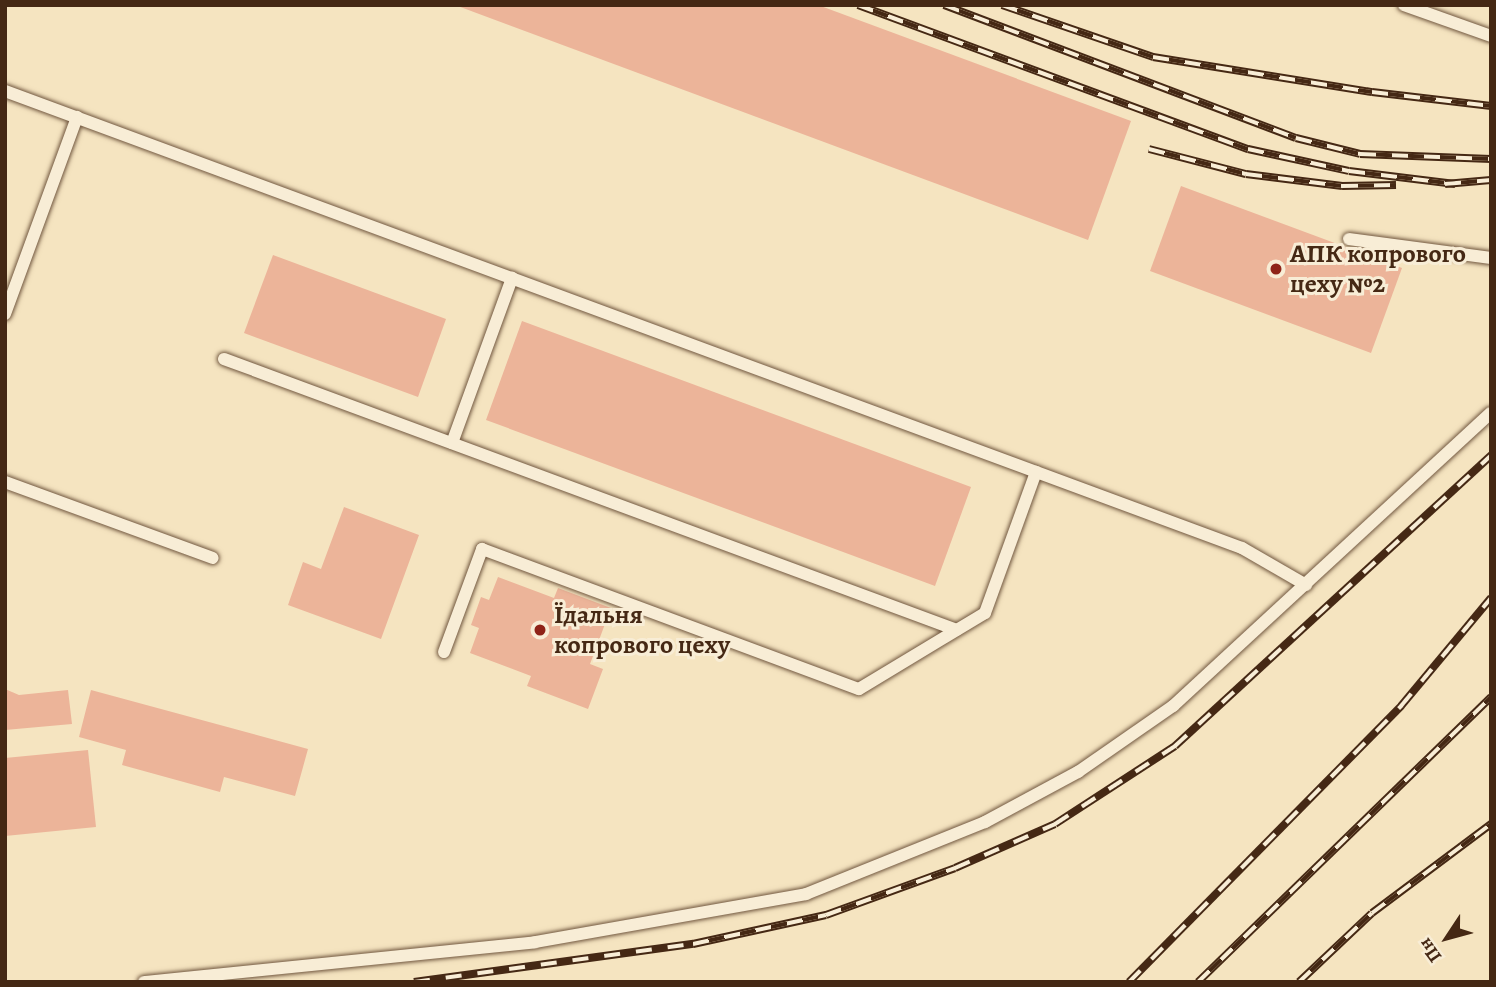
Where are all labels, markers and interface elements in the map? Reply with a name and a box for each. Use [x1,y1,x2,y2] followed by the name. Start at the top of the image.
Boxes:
[1290,238,1466,300] place label: АПК копрового цеху №2
[1268,261,1284,277] marker: АПК копрового цеху №2
[554,599,730,660] place label: Їдальня копрового цеху
[532,622,548,638] marker: Їдальня копрового цеху
[1412,903,1482,973] north arrow
[1412,933,1448,968] text: Пн

